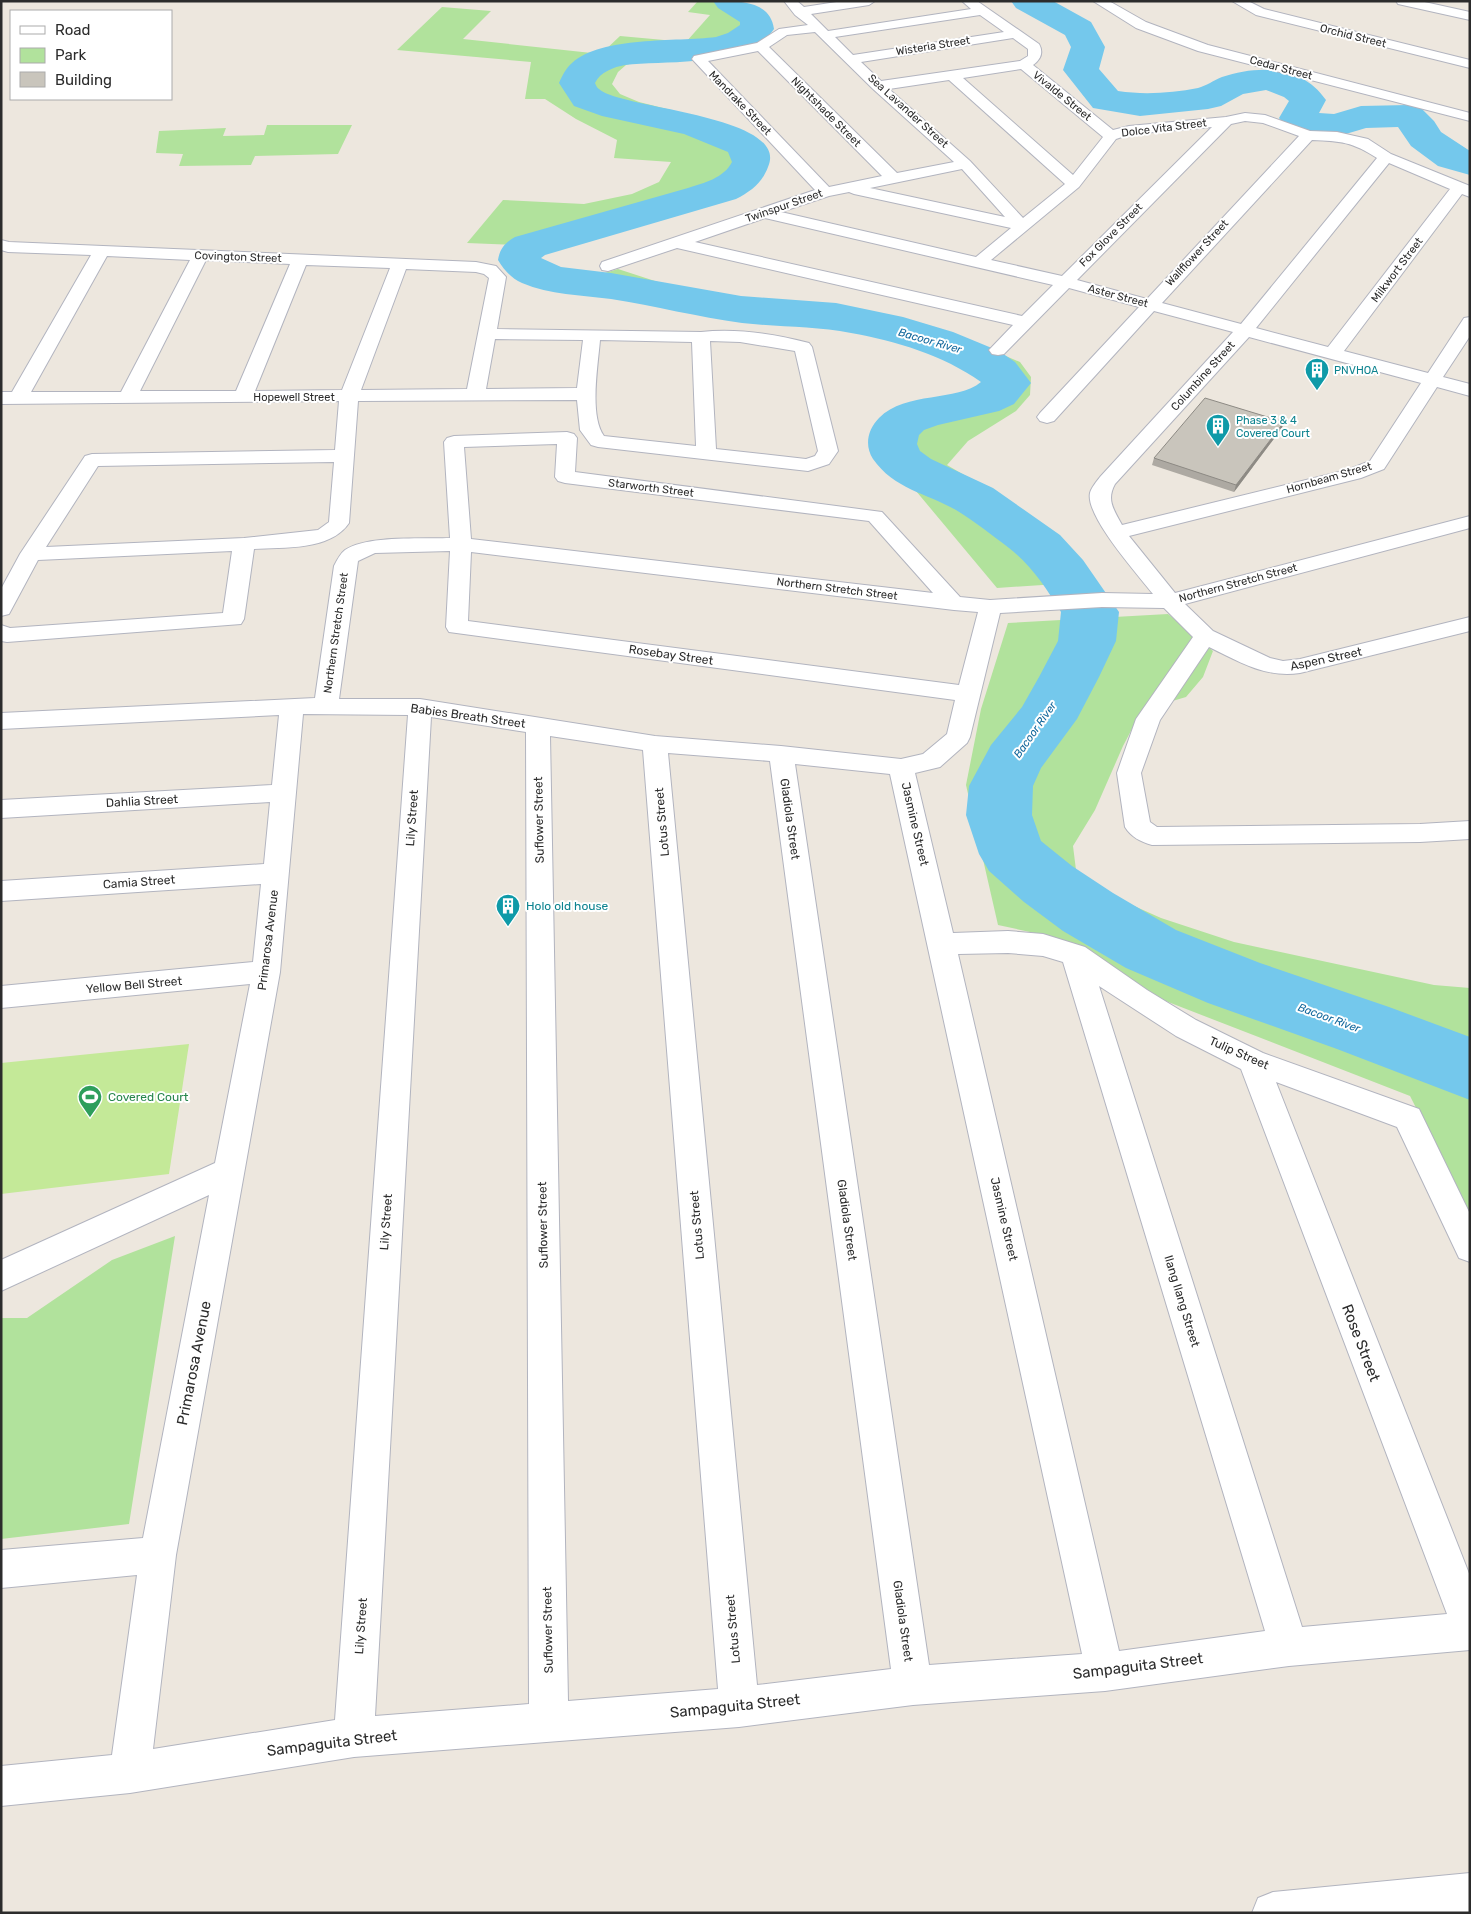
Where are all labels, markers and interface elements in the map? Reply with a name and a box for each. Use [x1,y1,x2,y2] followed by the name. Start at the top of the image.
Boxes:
[10,10,172,100] legend
[55,21,91,39] text: Road
[1318,21,1388,51] street label: Orchid Street
[895,34,972,58] street label: Wisteria Street
[55,46,86,64] text: Park
[1248,53,1315,83] street label: Cedar Street
[706,68,774,138] street label: Mandrake Street
[1030,68,1094,124] street label: Vivalde Street
[55,71,112,89] text: Building
[865,71,951,151] street label: Sea Lavander Street
[788,74,864,150] street label: Nightshade Street
[1121,116,1208,140] street label: Dolce Vita Street
[744,186,825,225] street label: Twinspur Street
[1077,200,1146,269] street label: Fox Glove Street
[1163,217,1232,289] street label: Wallflower Street
[1368,235,1426,305] street label: Milkwort Street
[194,249,282,265] street label: Covington Street
[1086,282,1150,310] street label: Aster Street
[897,326,964,356] water label: Bacoor River
[1168,338,1238,414] street label: Columbine Street
[1304,357,1330,391] building icon: PNVHOA
[1334,364,1379,377] place label: PNVHOA
[253,391,335,404] street label: Hopewell Street
[1205,413,1231,447] building icon: Phase 3 & 4 Covered Court
[1236,414,1310,440] place label: Phase 3 & 4 Covered Court
[1285,459,1374,496] street label: Hornbeam Street
[607,476,695,500] street label: Starworth Street
[1178,561,1299,605] street label: Northern Stretch Street
[321,571,351,694] street label: Northern Stretch Street
[776,575,899,603] street label: Northern Stretch Street
[628,642,714,668] street label: Rosebay Street
[1289,645,1363,673] street label: Aspen Street
[1011,699,1060,760] water label: Bacoor River
[410,701,527,731] street label: Babies Breath Street
[531,776,547,863] street label: Suflower Street
[777,778,803,861] street label: Gladiola Street
[899,781,932,868] street label: Jasmine Street
[652,787,672,857] street label: Lotus Street
[403,789,421,847] street label: Lily Street
[106,792,179,810] street label: Dahlia Street
[102,872,176,892] street label: Camia Street
[255,889,281,991] street label: Primarosa Avenue
[495,893,521,927] building icon: Holo old house
[526,899,609,913] place label: Holo old house
[85,974,183,996] street label: Yellow Bell Street
[1296,1001,1363,1036] water label: Bacoor River
[1207,1034,1271,1072] street label: Tulip Street
[77,1084,103,1118] sports icon: Covered Court
[108,1090,189,1104] place label: Covered Court
[988,1176,1021,1263] street label: Jasmine Street
[834,1179,860,1262] street label: Gladiola Street
[535,1181,551,1268] street label: Suflower Street
[687,1190,707,1260] street label: Lotus Street
[377,1193,395,1251] street label: Lily Street
[1161,1253,1203,1349] street label: Ilang Ilang Street
[173,1299,215,1427] street label: Primarosa Avenue
[1338,1302,1384,1384] street label: Rose Street
[890,1580,916,1663] street label: Gladiola Street
[540,1586,556,1673] street label: Suflower Street
[723,1594,743,1664] street label: Lotus Street
[352,1597,370,1655] street label: Lily Street
[1072,1649,1204,1683] street label: Sampaguita Street
[669,1690,801,1722] street label: Sampaguita Street
[266,1726,398,1760] street label: Sampaguita Street

